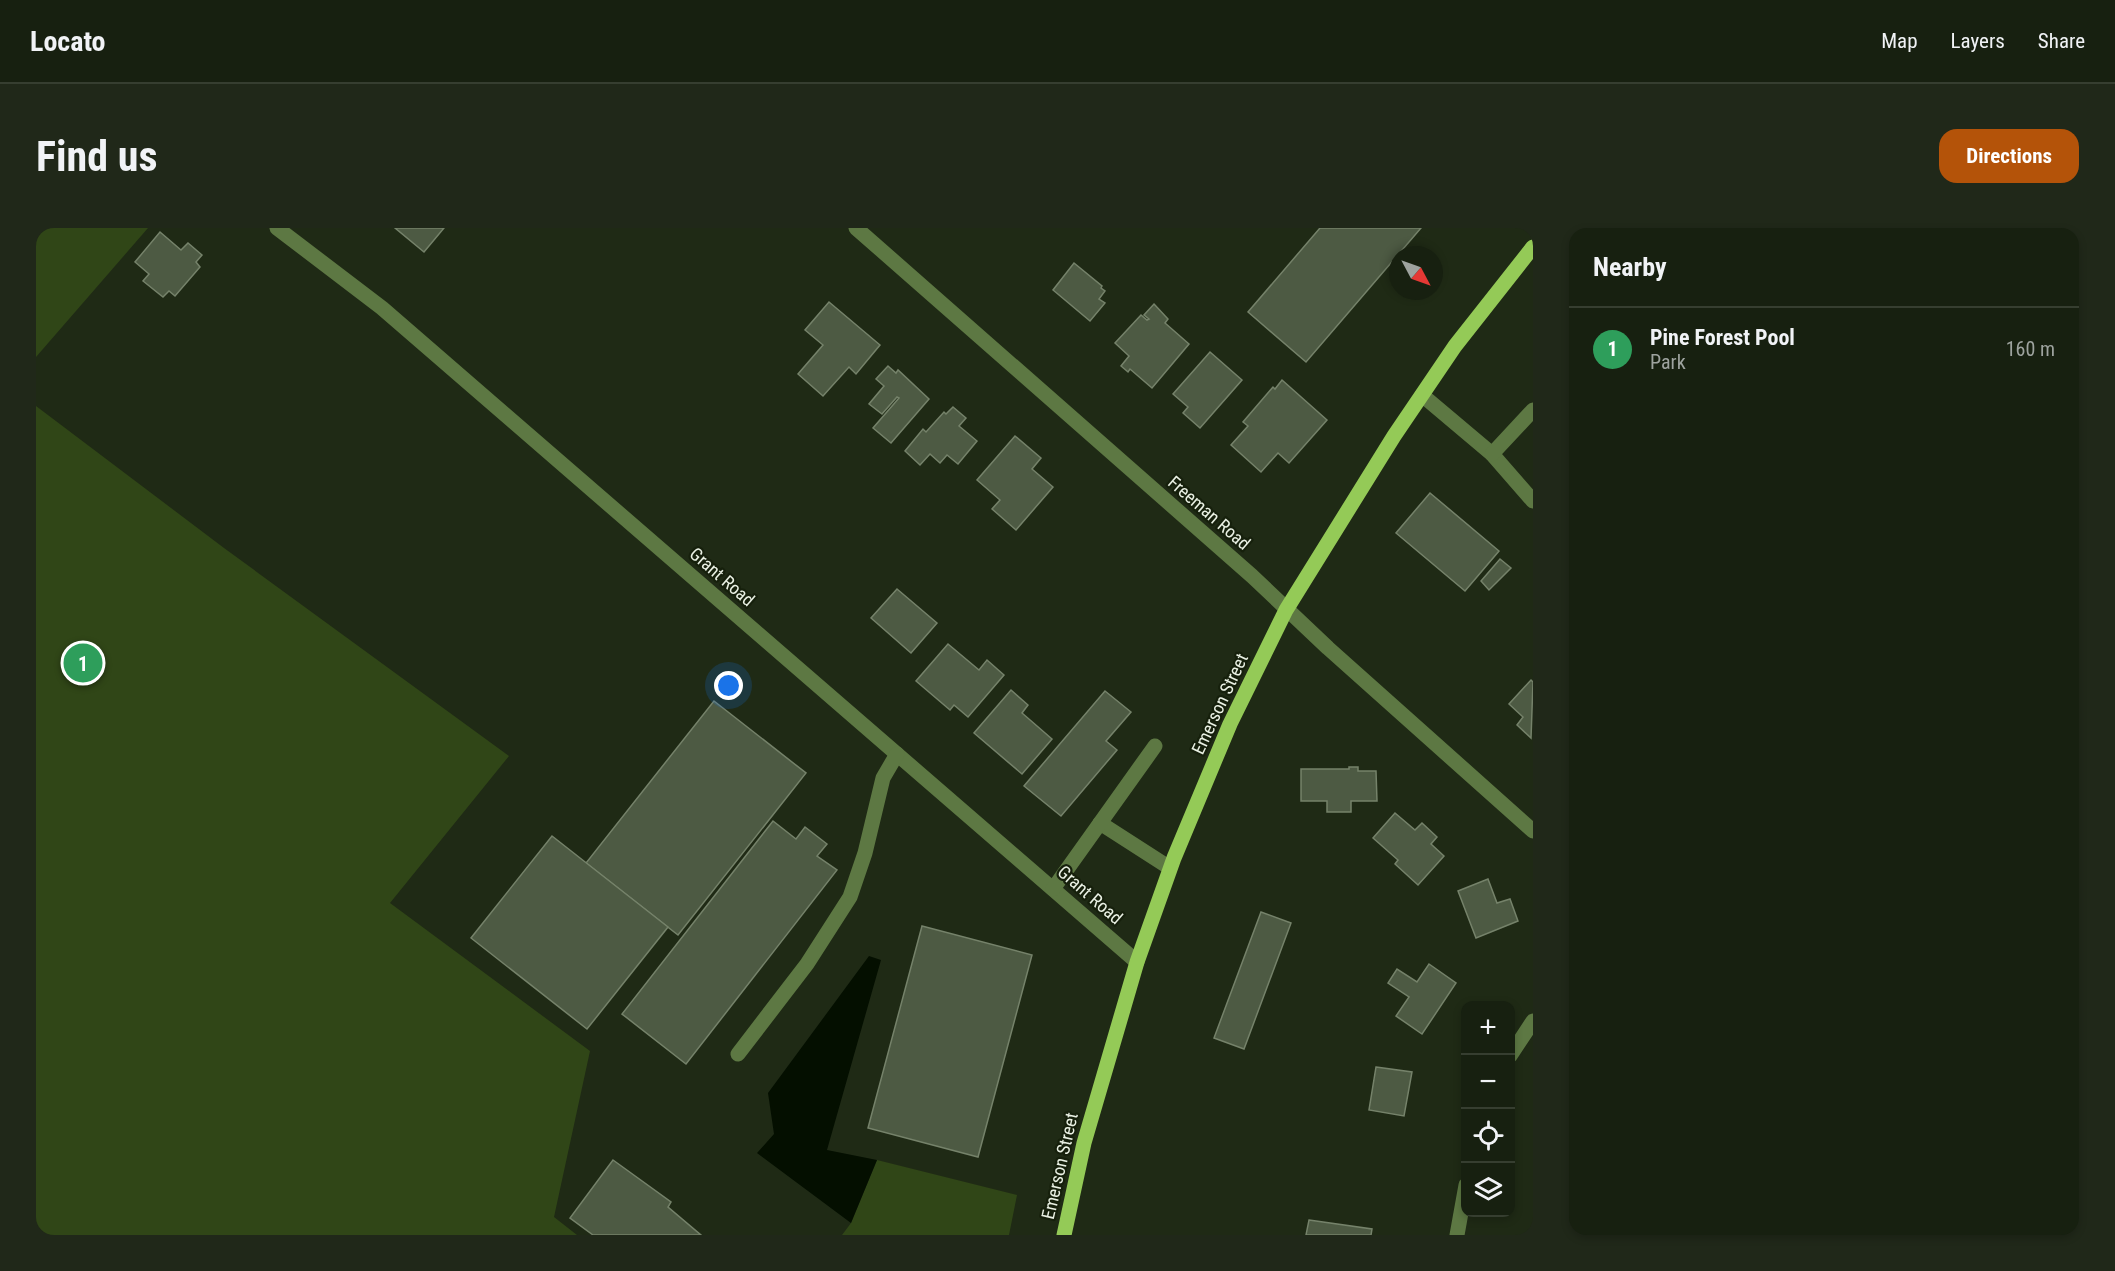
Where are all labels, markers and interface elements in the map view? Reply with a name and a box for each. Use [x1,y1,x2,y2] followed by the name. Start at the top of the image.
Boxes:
[30,25,106,58] text: Locato
[1881,29,1918,53] text: Map
[1951,29,2005,53] text: Layers
[2038,29,2085,53] text: Share
[1939,129,2079,183] button: Directions
[36,132,157,181] text: Find us
[1389,246,1443,300] north arrow
[1593,252,1667,282] text: Nearby
[1650,325,1795,350] text: Pine Forest Pool
[1607,337,1618,361] text: 1
[2006,337,2055,361] text: 160 m
[1650,350,1686,374] text: Park
[1164,471,1255,554] street label: Freeman Road
[686,543,759,610] street label: Grant Road
[64,640,102,686] pin: 1
[1187,650,1252,757] street label: Emerson Street
[714,671,743,700] your location
[1054,861,1127,928] street label: Grant Road
[1461,1001,1515,1217] map controls
[1461,1001,1515,1055] button: +
[1461,1055,1515,1109] button: −
[1461,1109,1515,1163] button: locate
[1037,1111,1082,1221] street label: Emerson Street
[1461,1163,1515,1217] button: layers

